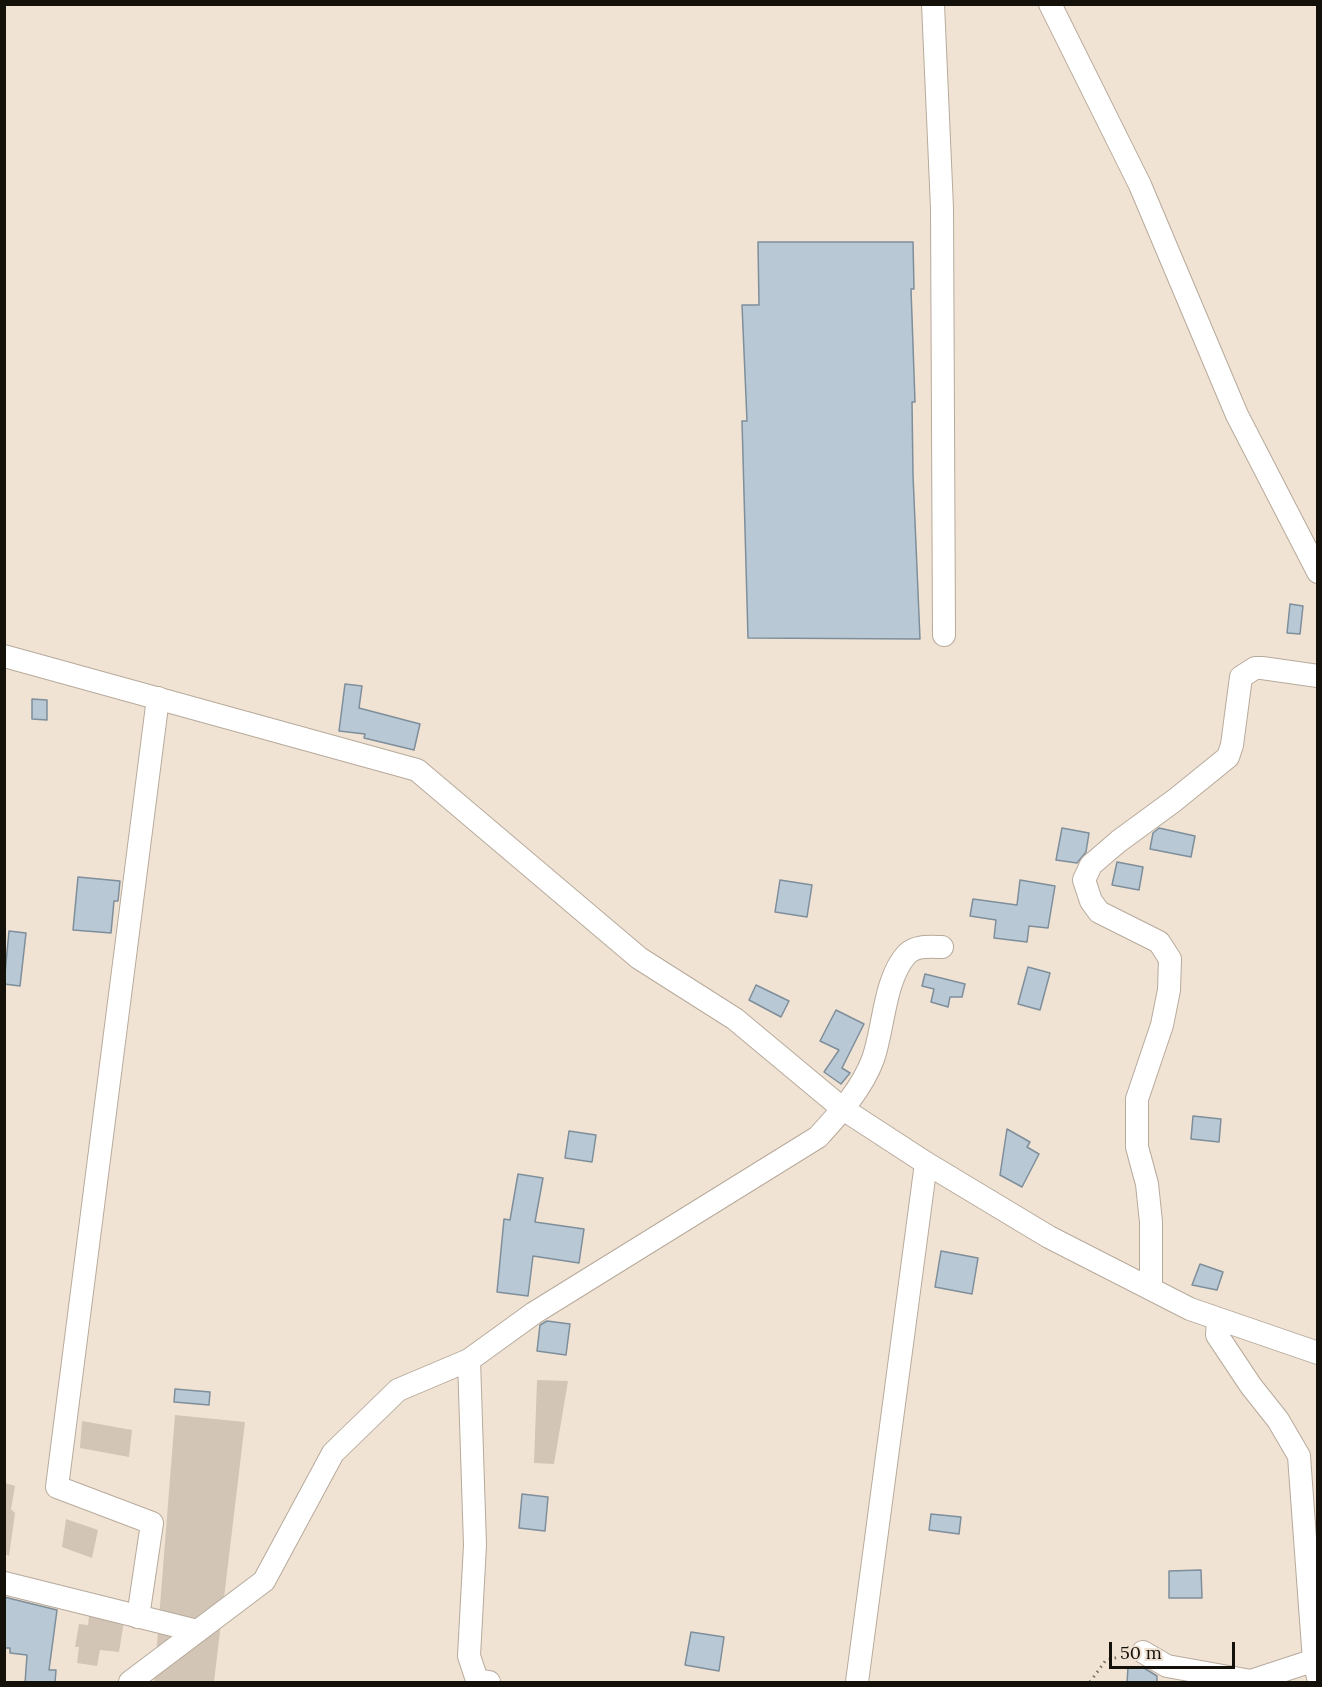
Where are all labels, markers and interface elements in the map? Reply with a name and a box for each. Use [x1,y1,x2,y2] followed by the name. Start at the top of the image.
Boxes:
[1112,1630,1238,1668] scale bar
[1120,1641,1162,1664] text: 50 m

